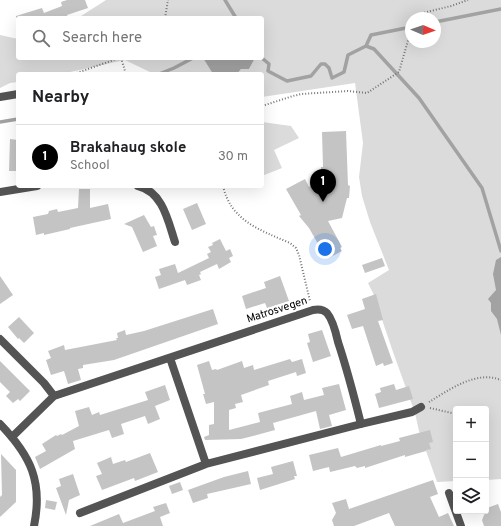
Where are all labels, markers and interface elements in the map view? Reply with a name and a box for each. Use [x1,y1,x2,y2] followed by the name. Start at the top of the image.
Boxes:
[405,12,441,48] north arrow
[16,16,264,60] search box
[30,27,52,49] icon: search
[62,29,142,48] text: Search here
[32,87,89,109] text: Nearby
[70,139,186,158] text: Brakahaug skole
[42,149,48,165] text: 1
[218,149,248,165] text: 30 m
[70,158,110,174] text: School
[310,169,336,202] pin: 1
[315,239,335,259] your location
[245,294,309,326] street label: Matrosvegen
[453,406,489,514] map controls
[453,406,489,442] button: +
[453,442,489,478] button: −
[453,478,489,514] button: layers

